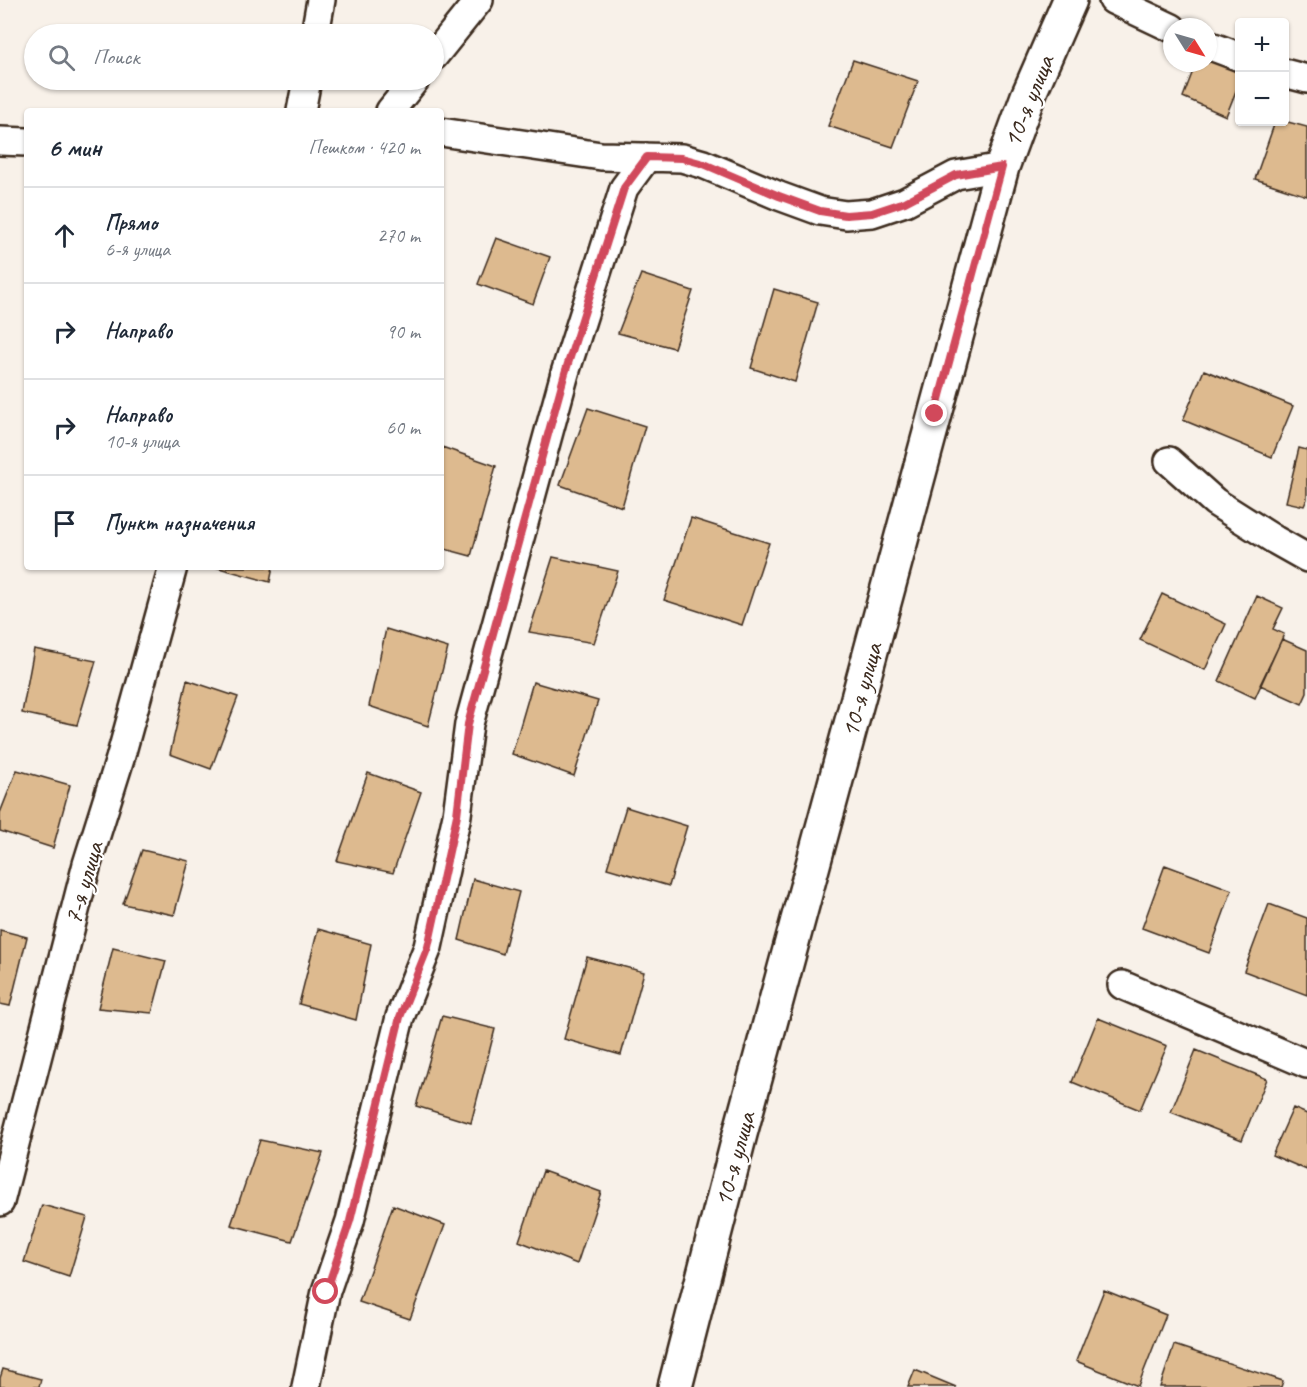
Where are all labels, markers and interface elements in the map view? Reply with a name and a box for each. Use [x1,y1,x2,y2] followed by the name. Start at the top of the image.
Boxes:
[1163,18,1217,72] north arrow
[1235,18,1289,126] map controls
[1235,18,1289,72] button: +
[24,24,444,90] search box
[45,41,78,74] icon: search
[93,43,139,71] text: Поиск
[995,49,1062,152] street label: 10-я улица
[1235,72,1289,126] button: −
[48,131,101,164] text: 6 мин
[308,135,420,160] text: Пешком · 420 m
[105,209,157,237] text: Прямо
[48,219,81,252] icon: ahead
[377,223,420,248] text: 270 m
[105,237,170,262] text: 6-я улица
[48,315,81,348] icon: right
[105,317,172,345] text: Направо
[386,319,420,344] text: 90 m
[921,400,947,426] route end
[105,401,172,429] text: Направо
[48,411,81,444] icon: right
[386,415,420,440] text: 60 m
[105,429,179,454] text: 10-я улица
[48,507,81,540] icon: arrive
[105,509,254,537] text: Пункт назначения
[833,638,890,741] street label: 10-я улица
[56,836,111,928] street label: 7-я улица
[706,1107,763,1210] street label: 10-я улица
[312,1278,338,1304] route start

